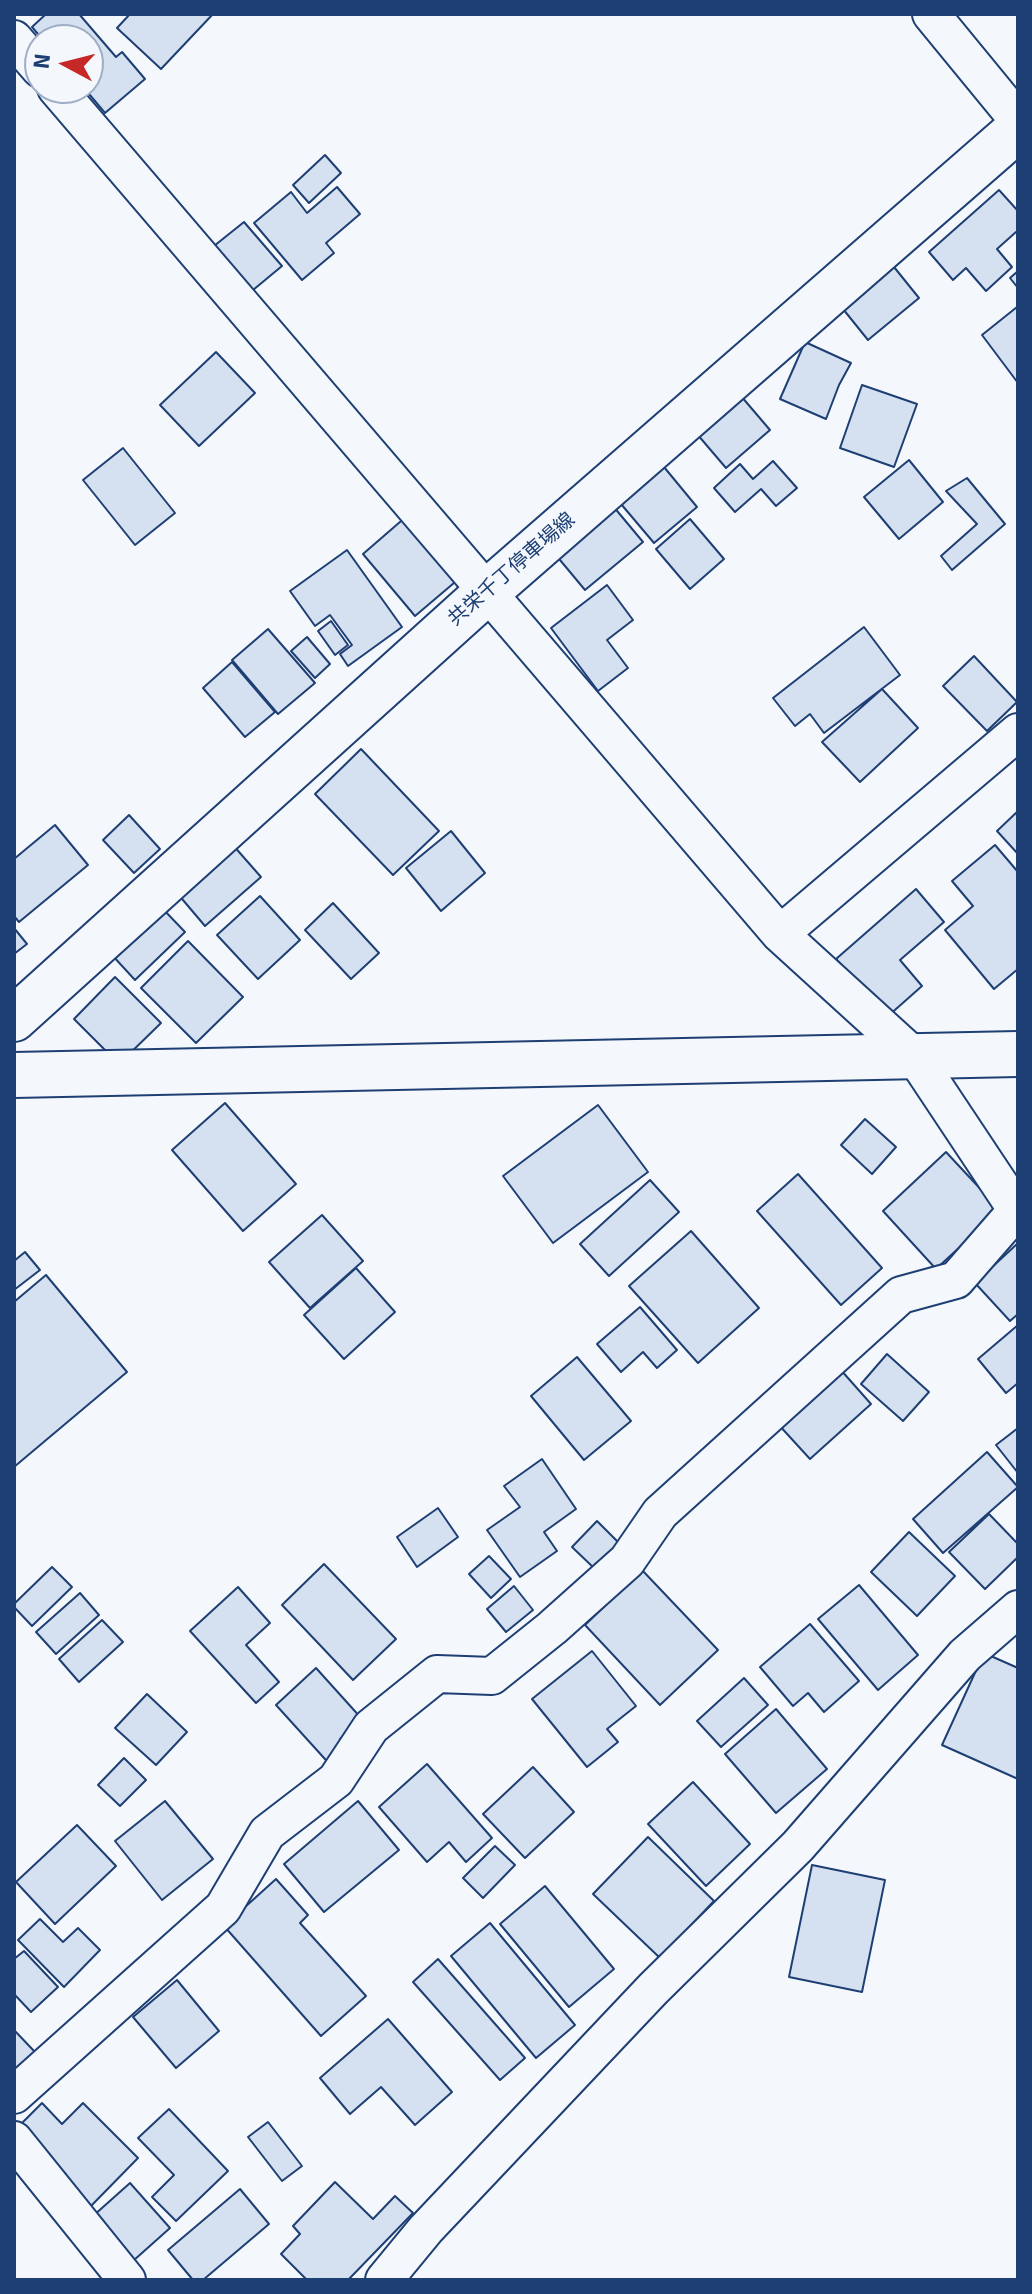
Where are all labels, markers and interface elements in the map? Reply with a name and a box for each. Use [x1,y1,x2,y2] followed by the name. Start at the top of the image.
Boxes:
[24,24,104,104] north arrow
[27,52,56,71] text: N
[444,508,580,632] street label: 共栄千丁停車場線

